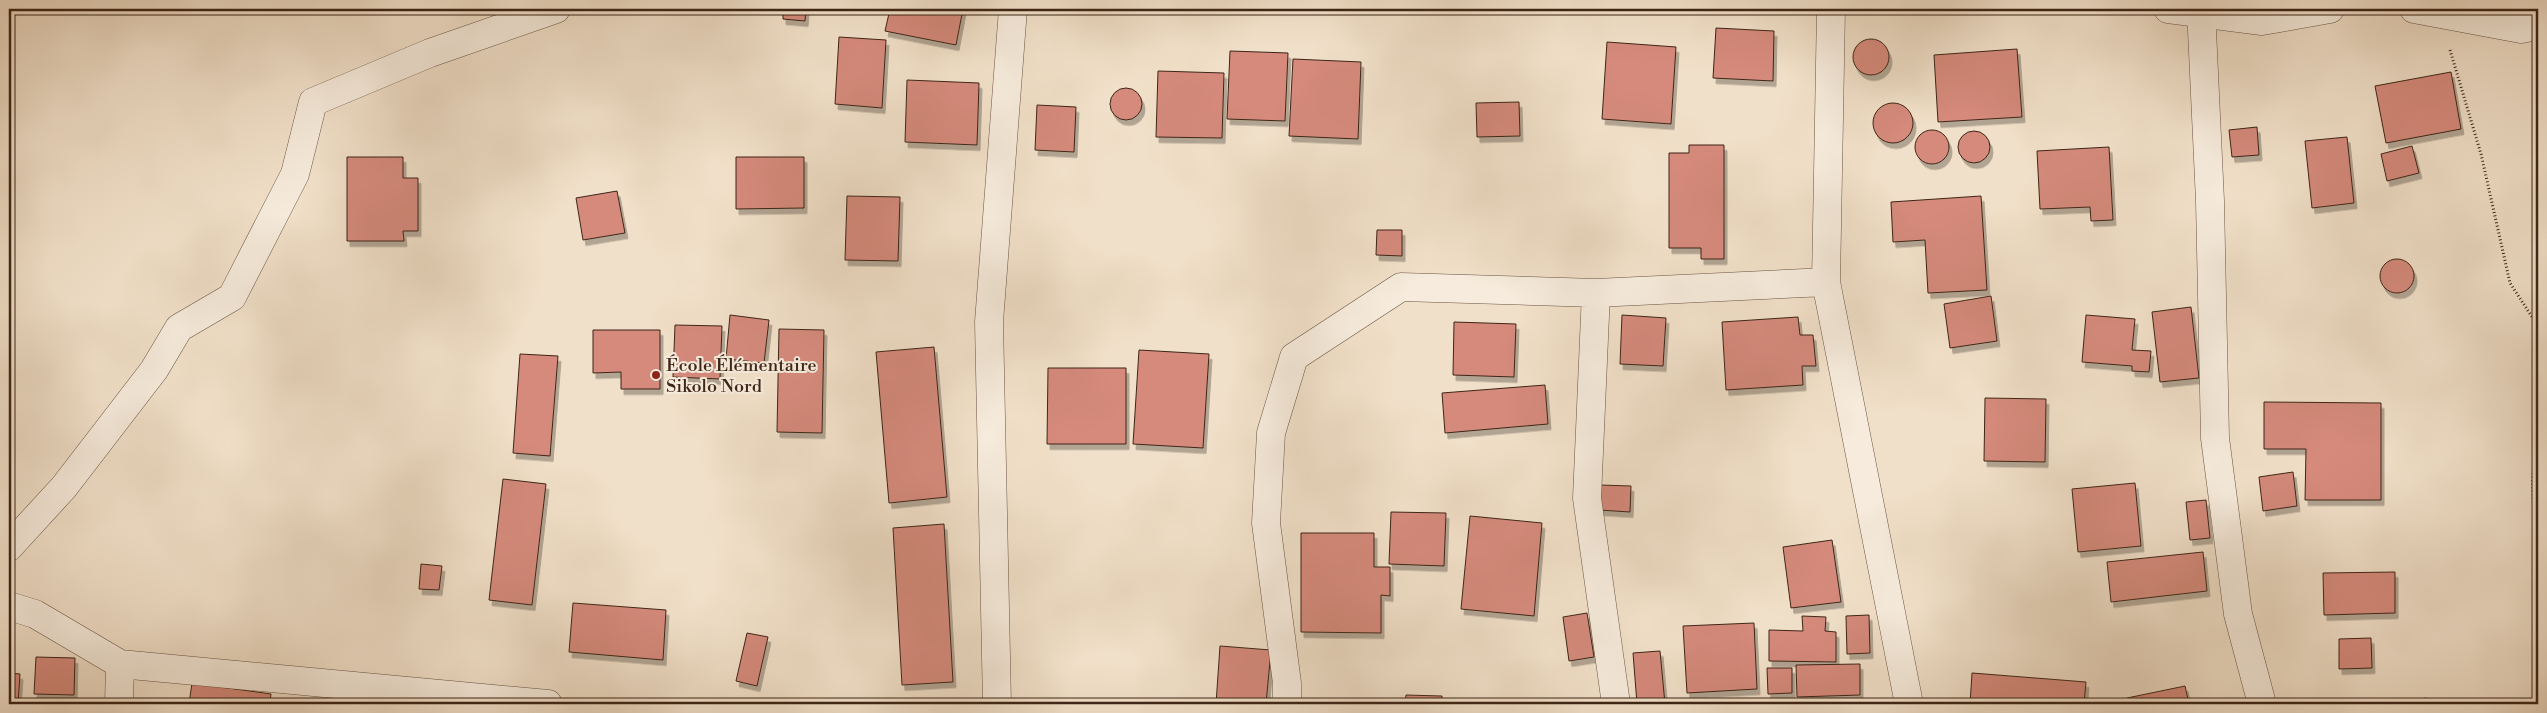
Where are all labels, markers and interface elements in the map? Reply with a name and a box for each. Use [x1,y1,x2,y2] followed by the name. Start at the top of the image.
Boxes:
[666,354,817,398] place label: École Élémentaire Sikolo Nord
[650,369,662,381] marker: École Élémentaire Sikolo Nord

